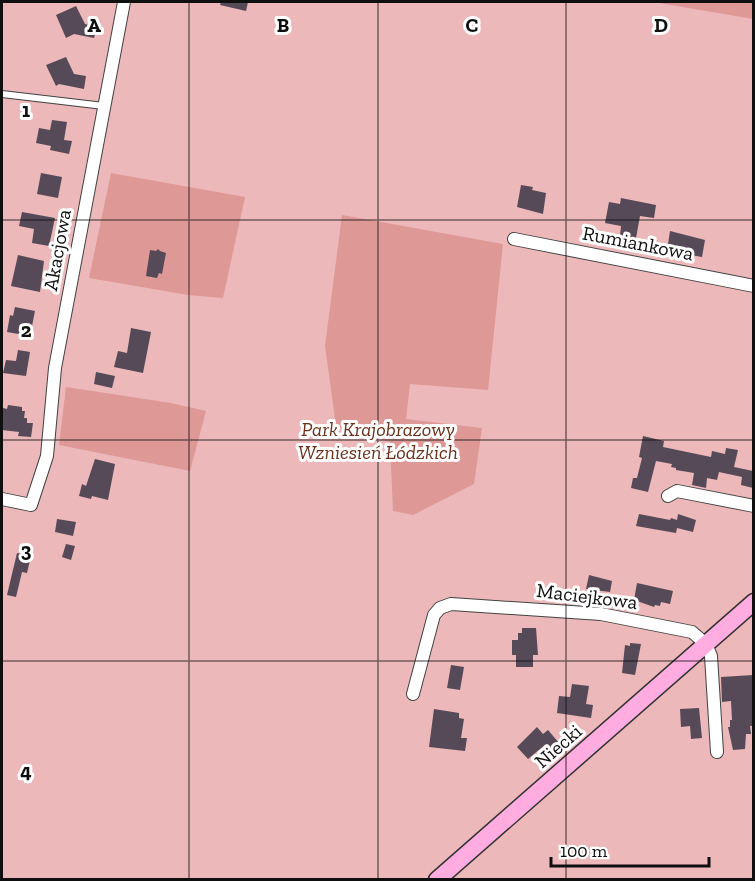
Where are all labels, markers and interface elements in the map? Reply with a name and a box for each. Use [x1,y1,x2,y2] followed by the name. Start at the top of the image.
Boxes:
[87,13,101,37] text: A
[277,13,289,37] text: B
[466,13,479,37] text: C
[654,13,668,37] text: D
[22,98,30,122] text: 1
[38,207,76,293] street label: Akacjowa
[580,220,696,266] street label: Rumiankowa
[21,318,32,342] text: 2
[298,417,458,464] park label: Park Krajobrazowy Wzniesień Łódzkich
[21,538,32,562] text: 3
[535,578,639,614] street label: Maciejkowa
[529,719,587,773] street label: Niecki
[20,759,32,783] text: 4
[551,830,708,868] scale bar
[560,840,608,862] text: 100 m

